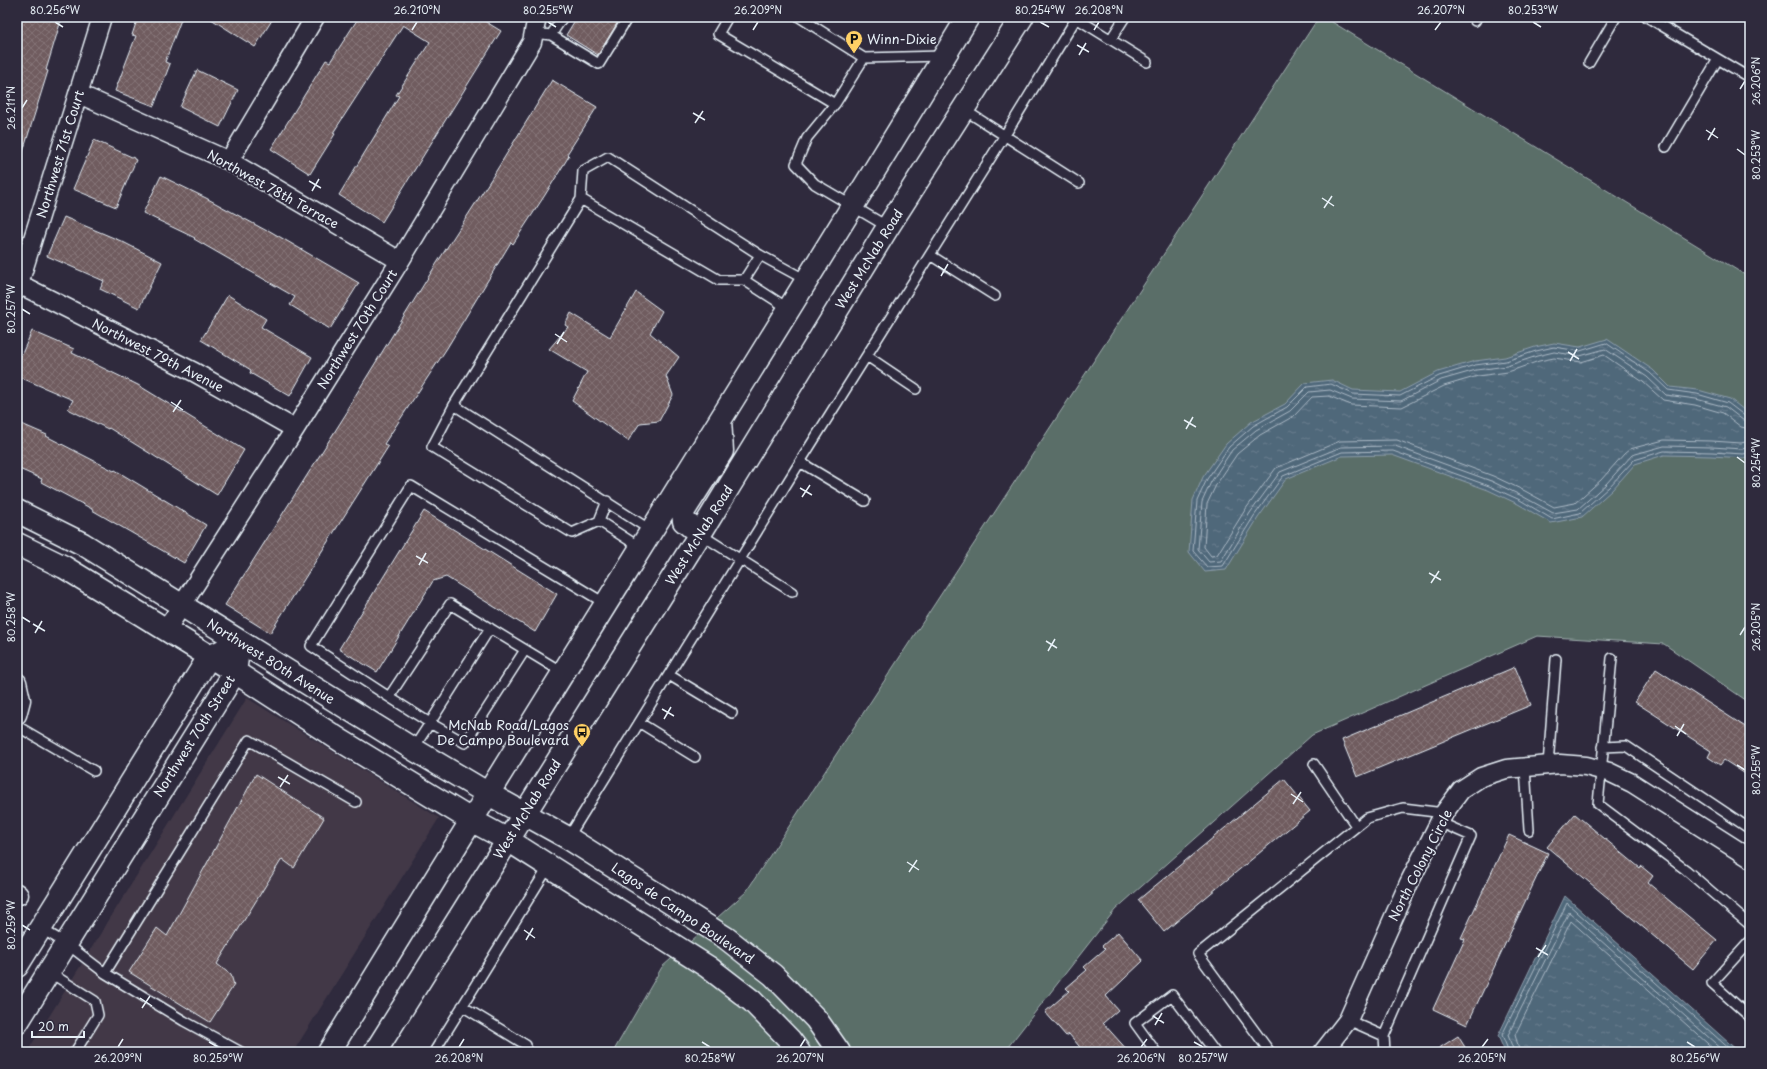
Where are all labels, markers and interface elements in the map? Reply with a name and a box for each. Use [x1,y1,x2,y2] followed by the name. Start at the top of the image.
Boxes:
[30,2,81,17] text: 80.256°W
[393,2,441,17] text: 26.210°N
[523,2,574,17] text: 80.255°W
[734,2,782,17] text: 26.209°N
[1015,2,1066,17] text: 80.254°W
[1075,2,1124,17] text: 26.208°N
[1417,2,1465,17] text: 26.207°N
[1508,2,1559,17] text: 80.253°W
[844,29,864,54] parking icon: Winn-Dixie
[867,29,937,48] place label: Winn-Dixie
[1748,57,1763,105] text: 26.206°N
[3,86,18,130] text: 26.211°N
[31,88,88,220] street label: Northwest 71st Court
[1748,129,1763,180] text: 80.253°W
[204,144,343,233] street label: Northwest 78th Terrace
[830,205,907,312] street label: West McNab Road
[312,265,401,392] street label: Northwest 70th Court
[3,283,18,334] text: 80.257°W
[89,313,227,396] street label: Northwest 79th Avenue
[1748,437,1763,488] text: 80.254°W
[660,481,737,588] street label: West McNab Road
[3,591,18,642] text: 80.258°W
[1748,603,1763,651] text: 26.205°N
[204,613,339,708] street label: Northwest 80th Avenue
[148,671,239,800] street label: Northwest 70th Street
[437,715,569,749] place label: McNab Road/Lagos De Campo Boulevard
[572,722,592,747] bus stop icon: McNab Road/Lagos De Campo Boulevard
[1748,744,1763,795] text: 80.255°W
[488,755,565,862] street label: West McNab Road
[1383,805,1456,924] street label: North Colony Circle
[608,858,758,968] street label: Lagos de Campo Boulevard
[3,899,18,950] text: 80.259°W
[32,1013,84,1039] scale bar
[38,1017,69,1035] text: 20 m
[94,1050,142,1065] text: 26.209°N
[193,1050,244,1065] text: 80.259°W
[435,1050,484,1065] text: 26.208°N
[685,1050,736,1065] text: 80.258°W
[776,1050,824,1065] text: 26.207°N
[1117,1050,1165,1065] text: 26.206°N
[1178,1050,1229,1065] text: 80.257°W
[1458,1050,1506,1065] text: 26.205°N
[1670,1050,1721,1065] text: 80.256°W

